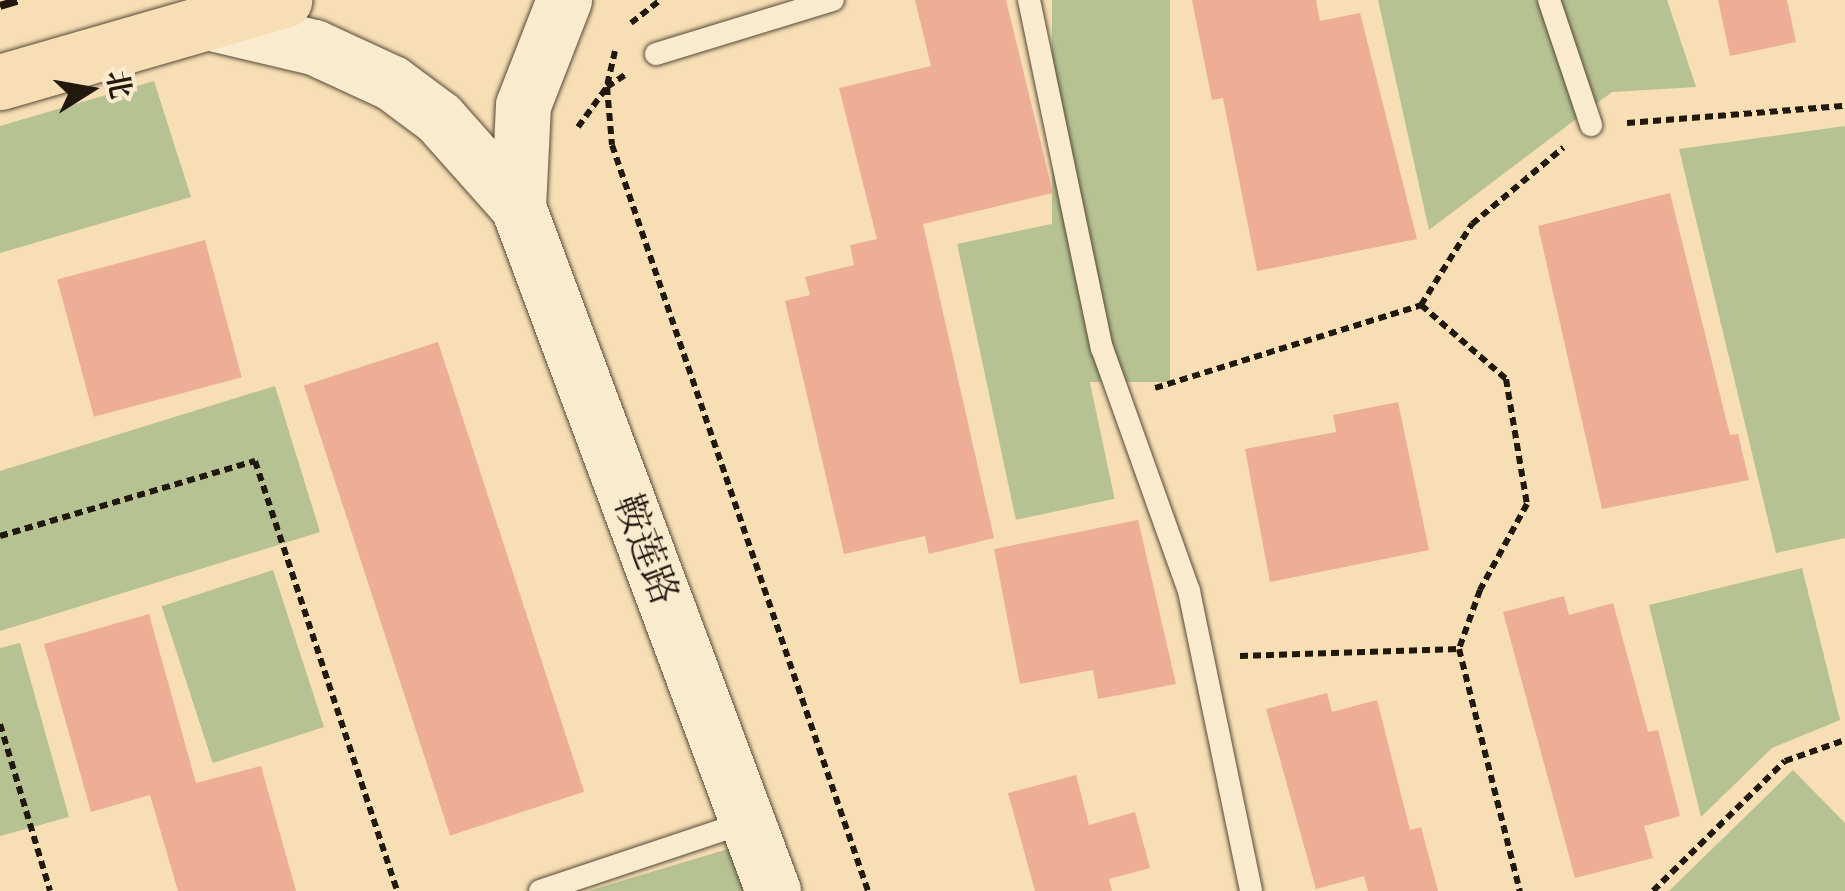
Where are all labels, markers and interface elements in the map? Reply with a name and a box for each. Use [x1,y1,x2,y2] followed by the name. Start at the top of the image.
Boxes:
[40,40,140,140] north arrow
[99,67,140,101] text: 北
[605,488,689,610] street label: 鞍莲路

